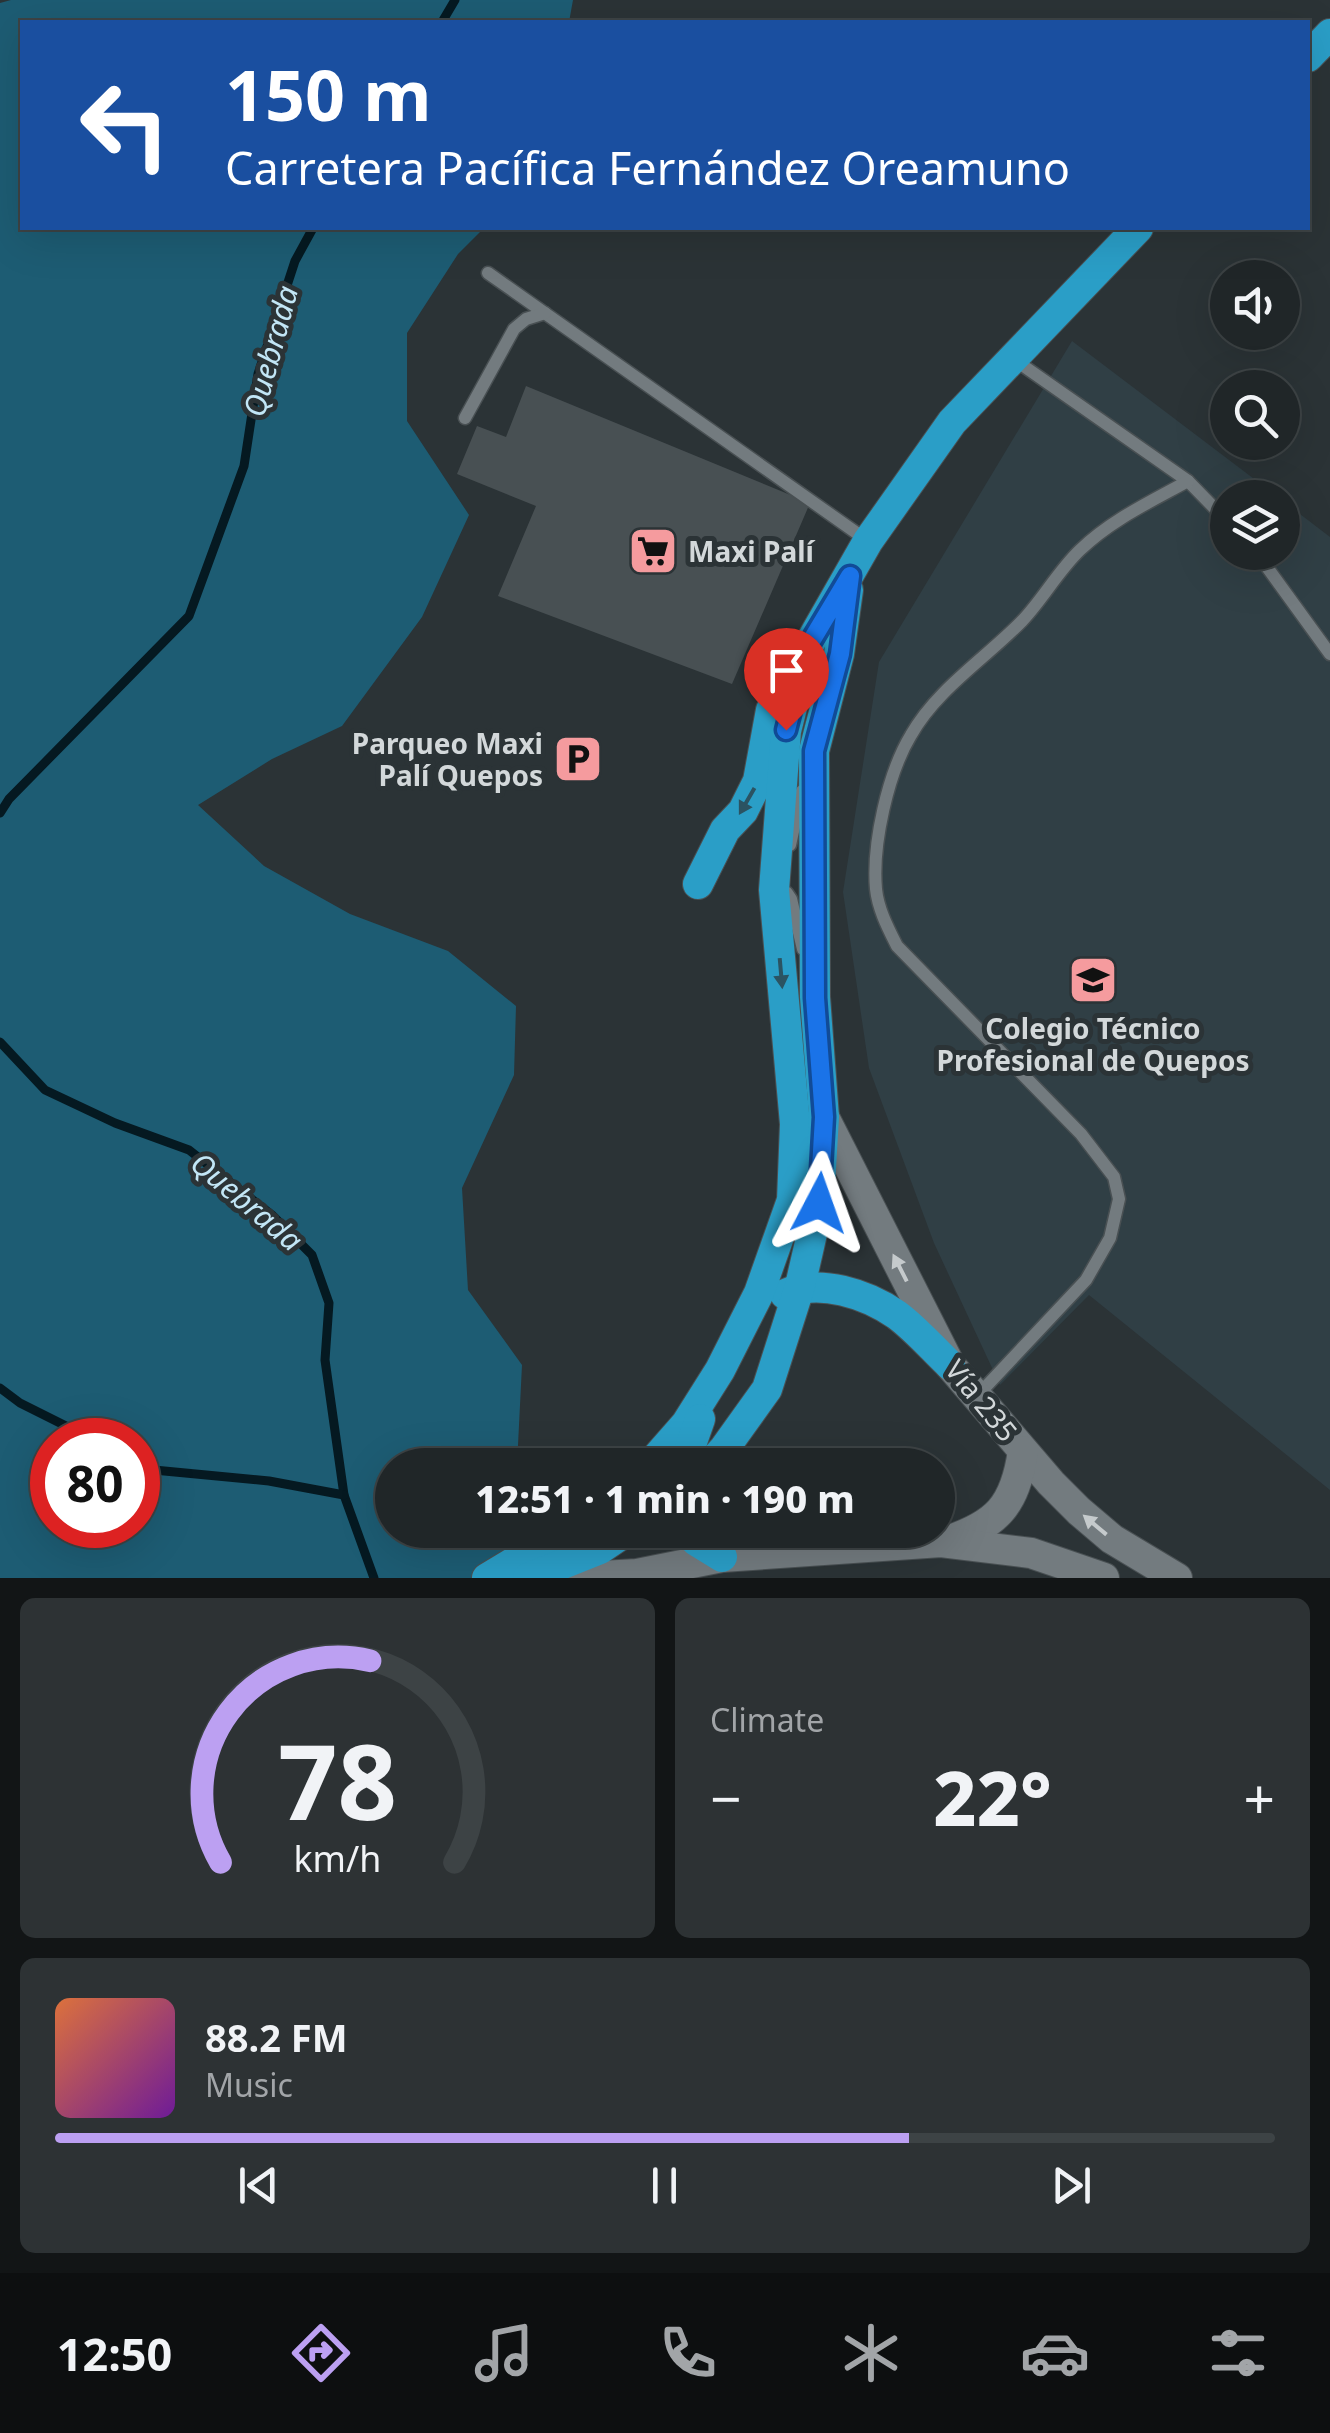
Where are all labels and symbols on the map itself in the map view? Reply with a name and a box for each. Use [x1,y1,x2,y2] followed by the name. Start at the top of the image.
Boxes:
[233,281,307,421] water label: Quebrada
[627,525,679,577] supermarket icon: Maxi Palí
[688,532,816,570] place label: Maxi Palí
[744,628,829,731] pin
[352,724,543,794] place label: Parqueo Maxi Palí Quepos
[552,733,604,785] parking icon: Parqueo Maxi Palí Quepos
[739,786,756,815] one-way arrow
[1067,954,1119,1006] school or university icon: Colegio Técnico Profesional de Quepos
[774,958,790,990] one-way arrow
[937,1009,1249,1079] place label: Colegio Técnico Profesional de Quepos
[182,1142,312,1260] water label: Quebrada
[767,1151,871,1255] position arrow
[892,1254,909,1283] one-way arrow
[937,1351,1027,1449] street label: Vía 235
[30,1418,160,1548] speed limit sign: 80
[1083,1515,1108,1536] one-way arrow

